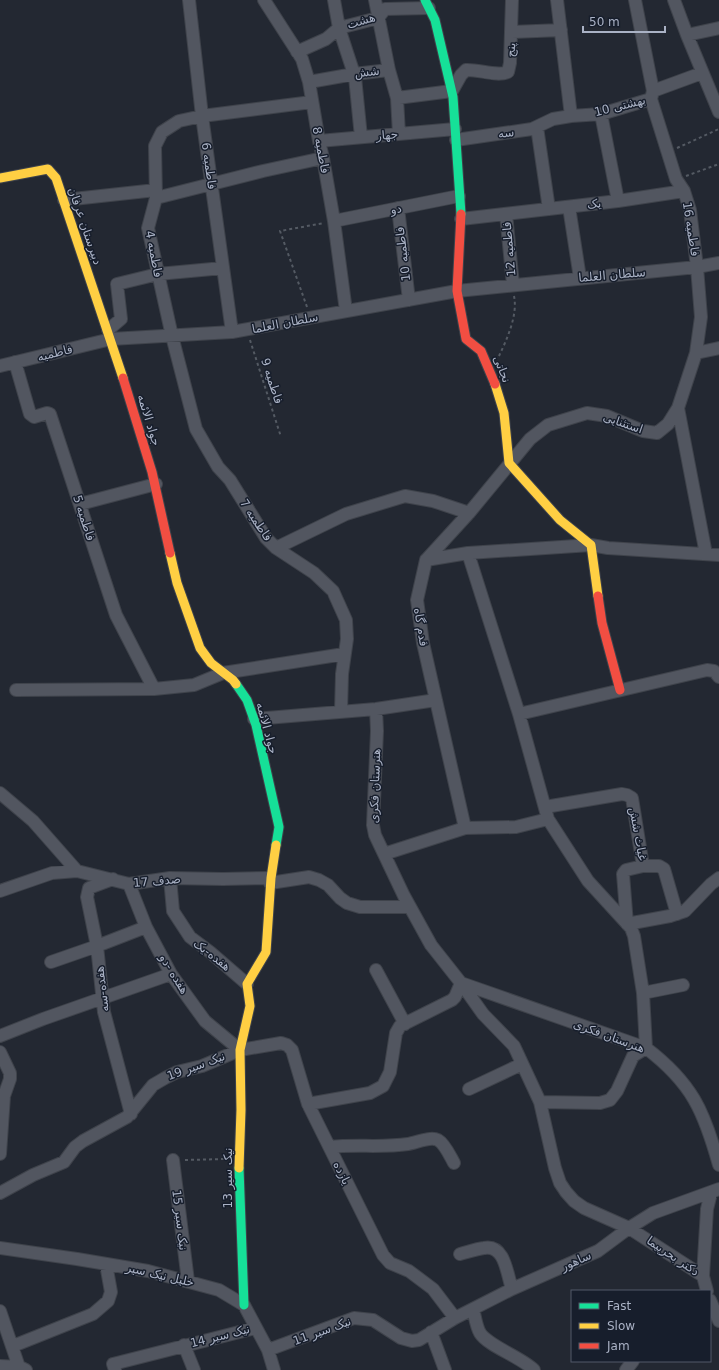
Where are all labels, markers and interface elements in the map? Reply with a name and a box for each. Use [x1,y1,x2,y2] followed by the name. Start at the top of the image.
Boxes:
[583,8,665,34] scale bar
[345,10,377,32] street label: هشت
[589,15,620,29] text: 50 m
[504,42,518,58] street label: پنج
[354,64,381,81] street label: شش
[593,93,647,119] street label: بهشتی 10
[310,125,332,175] street label: فاطمیه 8
[497,125,515,141] street label: سه
[374,127,399,144] street label: جهار
[199,142,219,190] street label: فاطمیه 6
[64,185,105,267] street label: دبیرستان عرفان
[586,196,602,212] street label: یک
[388,201,403,218] street label: دو
[680,201,702,257] street label: فاطمیه 16
[500,221,518,277] street label: فاطمیه 12
[393,226,413,282] street label: فاطمیه 10
[143,229,165,279] street label: فاطمیه 4
[578,265,646,285] street label: سلطان العلما
[251,310,319,336] street label: سلطان العلما
[36,342,74,364] street label: فاطمیه
[490,353,514,385] street label: نجاتی
[258,356,286,406] street label: فاطمیه 9
[134,393,163,448] street label: جواد الائمه
[601,410,645,436] street label: استثنایی
[70,493,98,543] street label: فاطمیه 5
[237,496,275,544] street label: فاطمیه 7
[411,607,431,647] street label: قدم گاه
[252,701,281,756] street label: جواد الائمه
[367,748,384,824] street label: هنرستان فکری
[625,806,650,862] street label: غیاث شش
[132,872,182,890] street label: صدف 17
[191,936,233,974] street label: هفده-یک
[155,951,192,997] street label: هفده -دو
[92,965,112,1013] street label: هفده-سه
[571,1017,647,1056] street label: هنرستان فکری
[165,1049,227,1084] street label: نیک سیر 19
[221,1148,236,1208] street label: نیک سیر 13
[329,1159,354,1187] street label: یازده
[168,1189,191,1251] street label: نیک سیر 15
[643,1233,702,1280] street label: دکتر بحرپیما
[558,1248,594,1275] street label: ساهور
[123,1260,196,1291] street label: خلیل نیک سیر
[571,1290,711,1362] legend
[607,1299,631,1313] text: Fast
[291,1314,353,1349] street label: نیک سیر 11
[607,1319,635,1333] text: Slow
[189,1322,251,1351] street label: نیک سیر 14
[606,1339,630,1353] text: Jam

